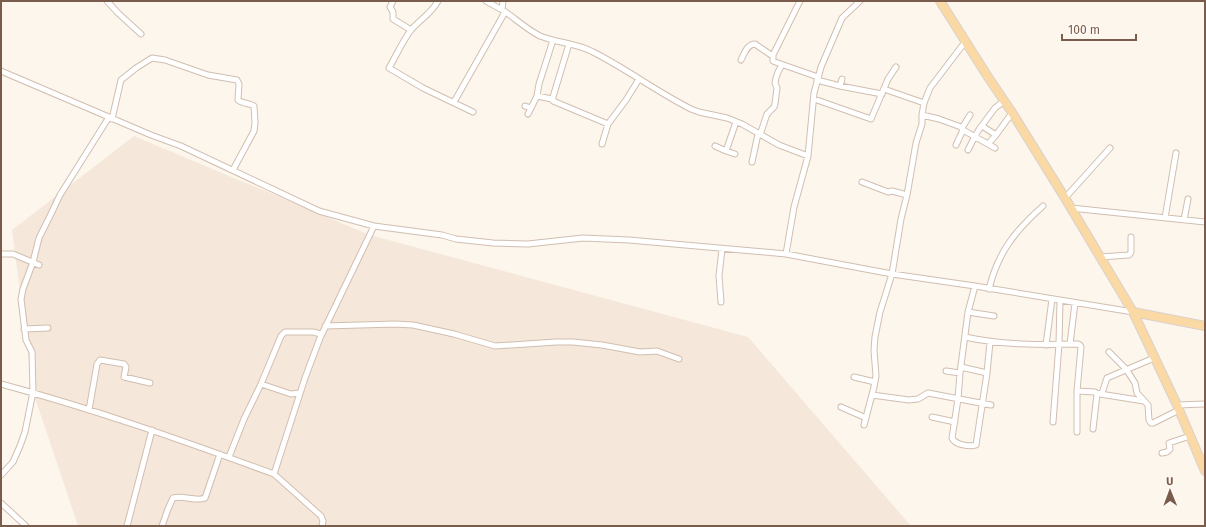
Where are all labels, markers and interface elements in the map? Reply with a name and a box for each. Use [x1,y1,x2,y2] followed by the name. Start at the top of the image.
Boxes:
[1062,16,1136,42] scale bar
[1068,23,1100,37] text: 100 m
[1150,471,1190,511] north arrow
[1166,475,1174,488] text: U

